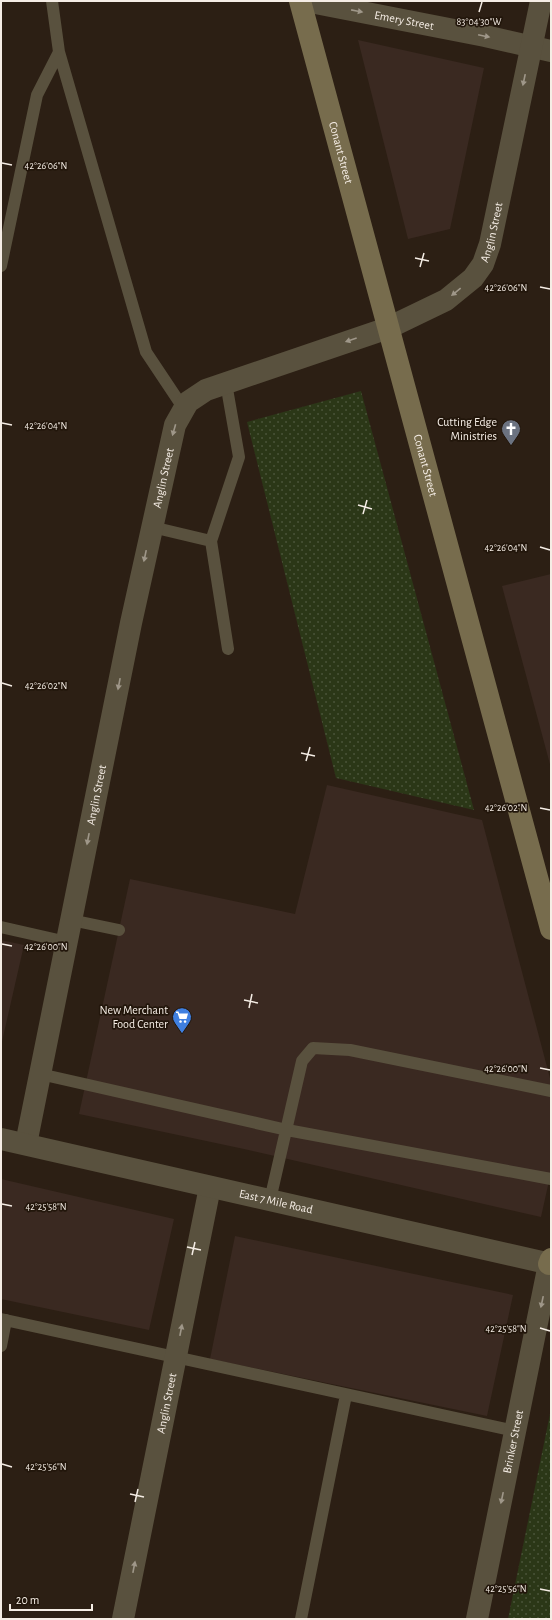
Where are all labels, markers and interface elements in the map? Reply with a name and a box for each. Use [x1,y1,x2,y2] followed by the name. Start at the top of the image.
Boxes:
[350,8,363,14] one-way arrow
[373,9,435,32] street label: Emery Street
[457,17,501,27] text: 83°04'30"W
[478,33,490,39] one-way arrow
[521,74,527,86] one-way arrow
[327,120,355,185] street label: Conant Street
[25,161,67,171] text: 42°26'06"N
[478,201,505,264] street label: Anglin Street
[485,283,527,293] text: 42°26'06"N
[451,288,461,297] one-way arrow
[345,338,357,344] one-way arrow
[437,416,497,442] place label: Cutting Edge Ministries
[500,418,522,446] church icon: Cutting Edge Ministries
[25,421,67,431] text: 42°26'04"N
[171,423,177,436] one-way arrow
[411,433,440,498] street label: Conant Street
[151,447,176,509] street label: Anglin Street
[485,543,527,553] text: 42°26'04"N
[142,550,148,563] one-way arrow
[115,678,121,690] one-way arrow
[25,681,67,691] text: 42°26'02"N
[84,764,108,826] street label: Anglin Street
[485,803,527,813] text: 42°26'02"N
[84,832,90,845] one-way arrow
[24,942,68,952] text: 42°26'00"N
[100,1004,168,1030] place label: New Merchant Food Center
[171,1006,193,1034] supermarket icon: New Merchant Food Center
[484,1064,528,1074] text: 42°26'00"N
[238,1187,314,1216] street label: East 7 Mile Road
[25,1202,67,1212] text: 42°25'58"N
[538,1296,544,1308] one-way arrow
[179,1324,185,1336] one-way arrow
[485,1324,527,1334] text: 42°25'58"N
[155,1372,178,1435] street label: Anglin Street
[501,1409,525,1474] street label: Brinker Street
[25,1462,67,1472] text: 42°25'56"N
[498,1492,504,1504] one-way arrow
[131,1561,137,1573] one-way arrow
[485,1584,527,1594] text: 42°25'56"N
[10,1586,92,1612] scale bar
[16,1594,39,1606] text: 20 m

